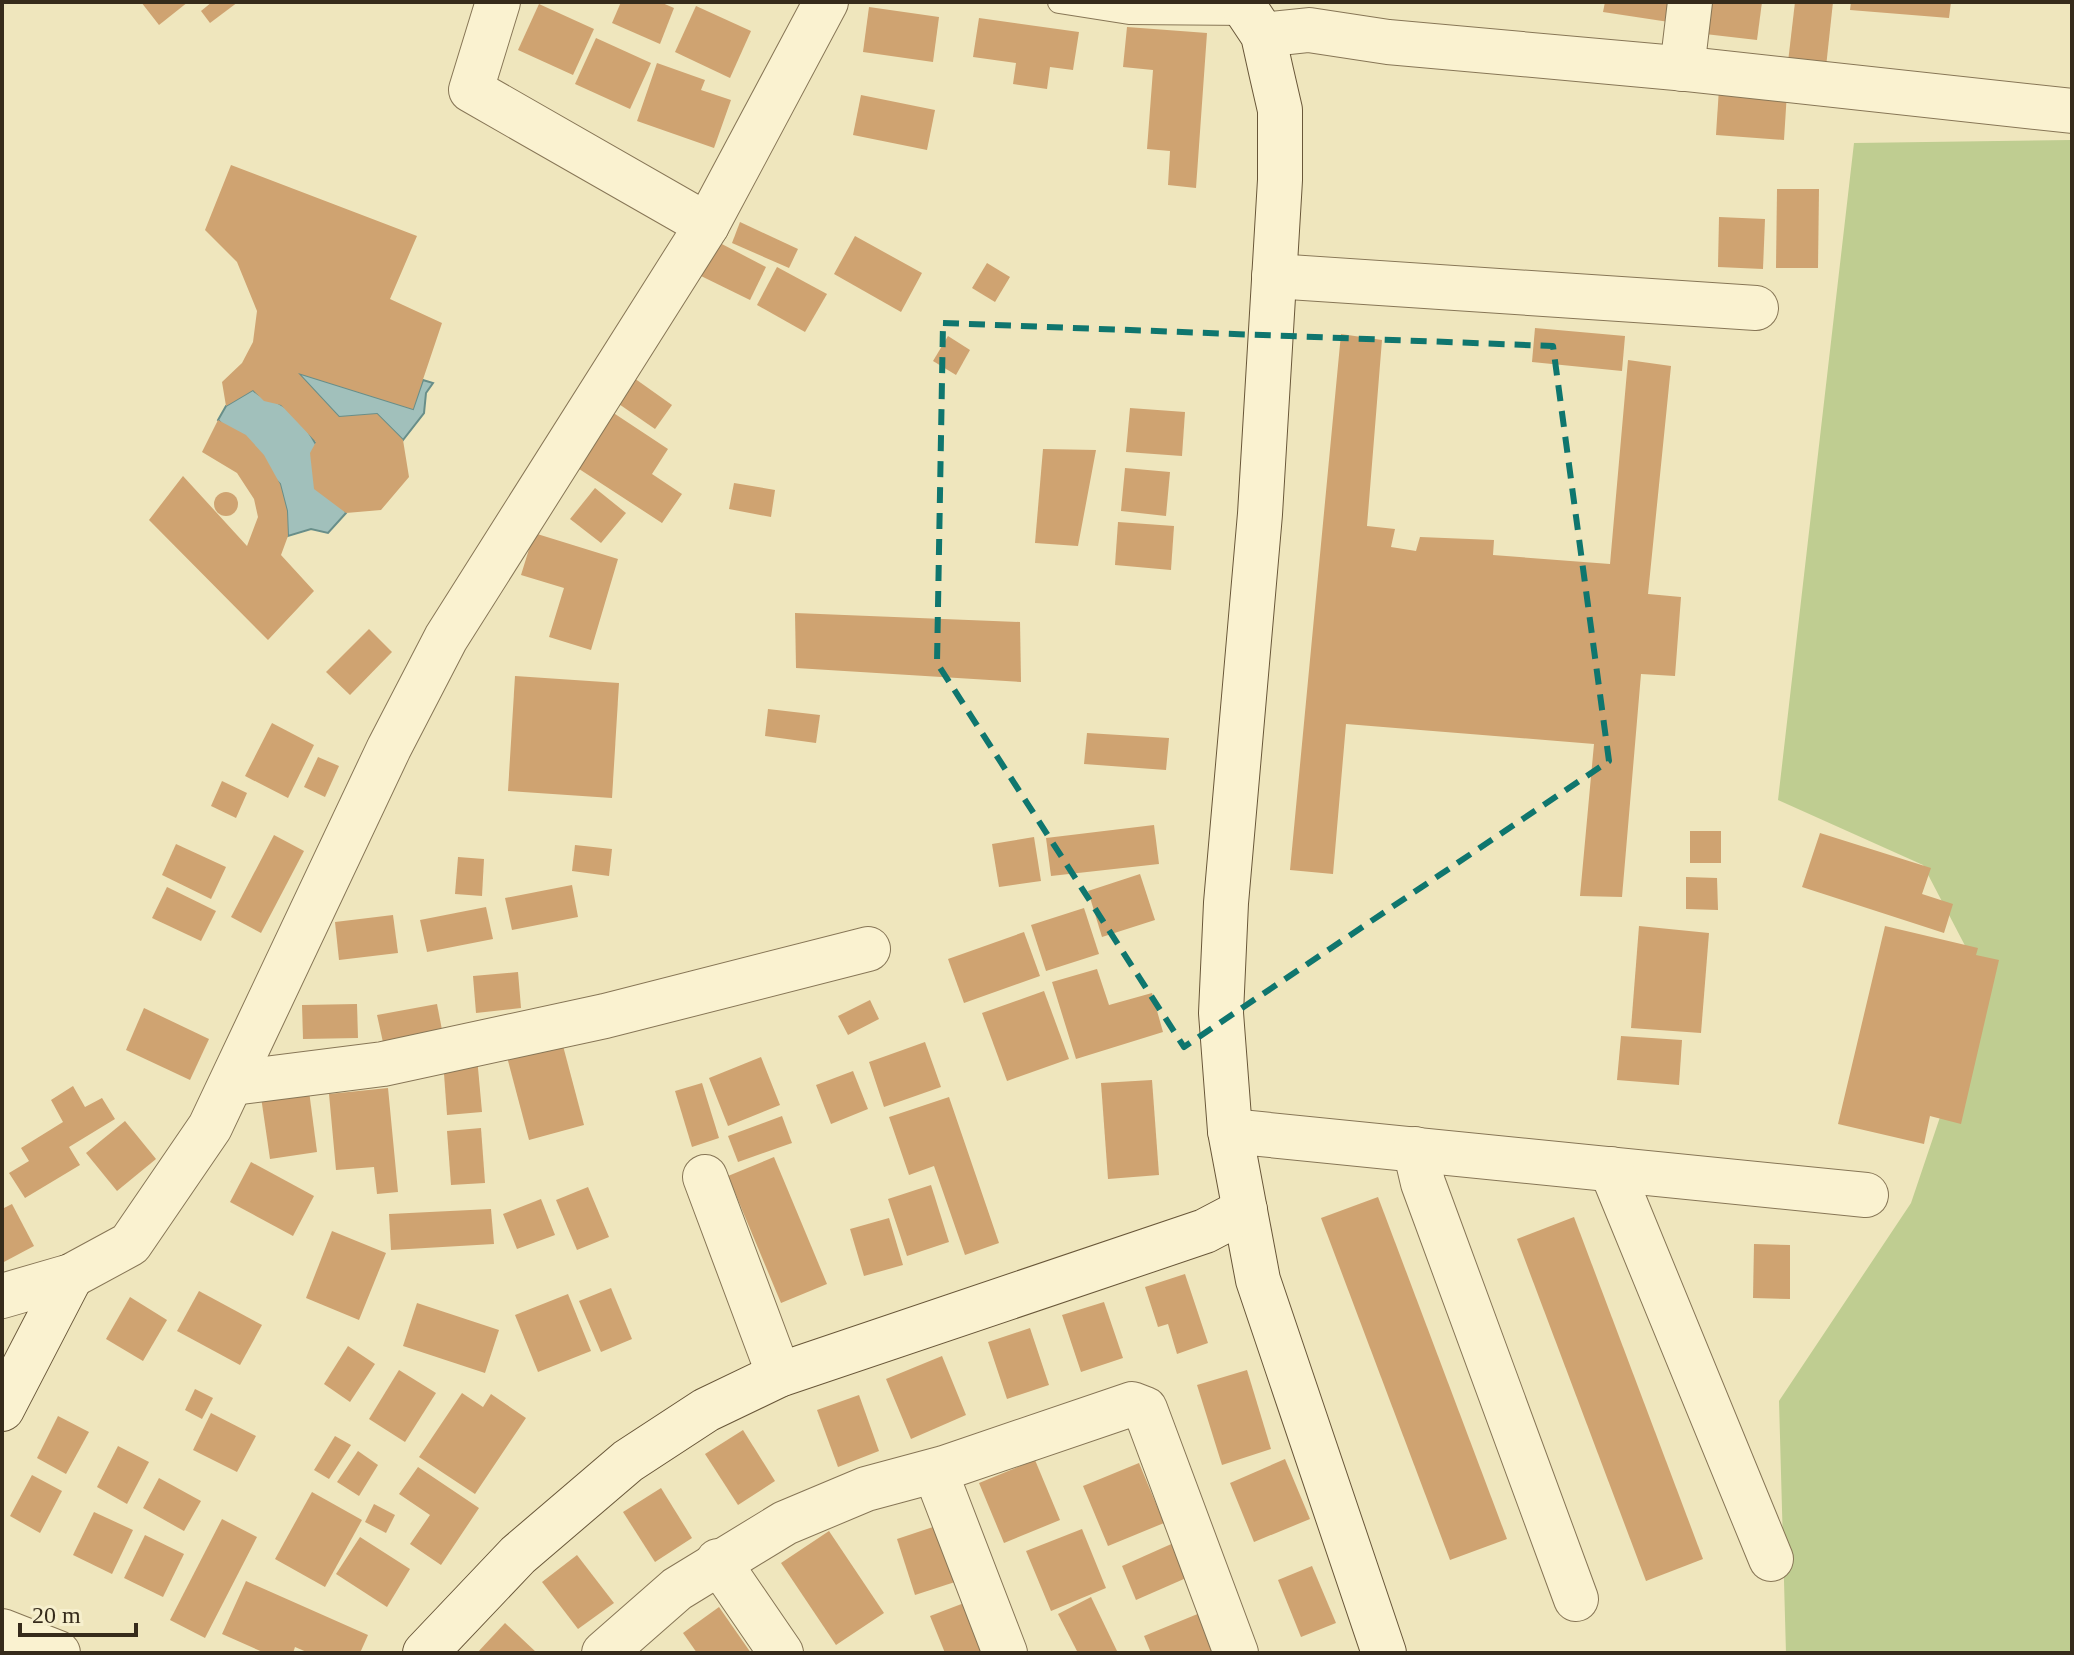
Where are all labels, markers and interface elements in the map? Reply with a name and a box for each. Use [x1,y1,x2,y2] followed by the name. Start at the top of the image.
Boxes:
[20,1587,136,1637] scale bar
[32,1602,81,1628] text: 20 m

